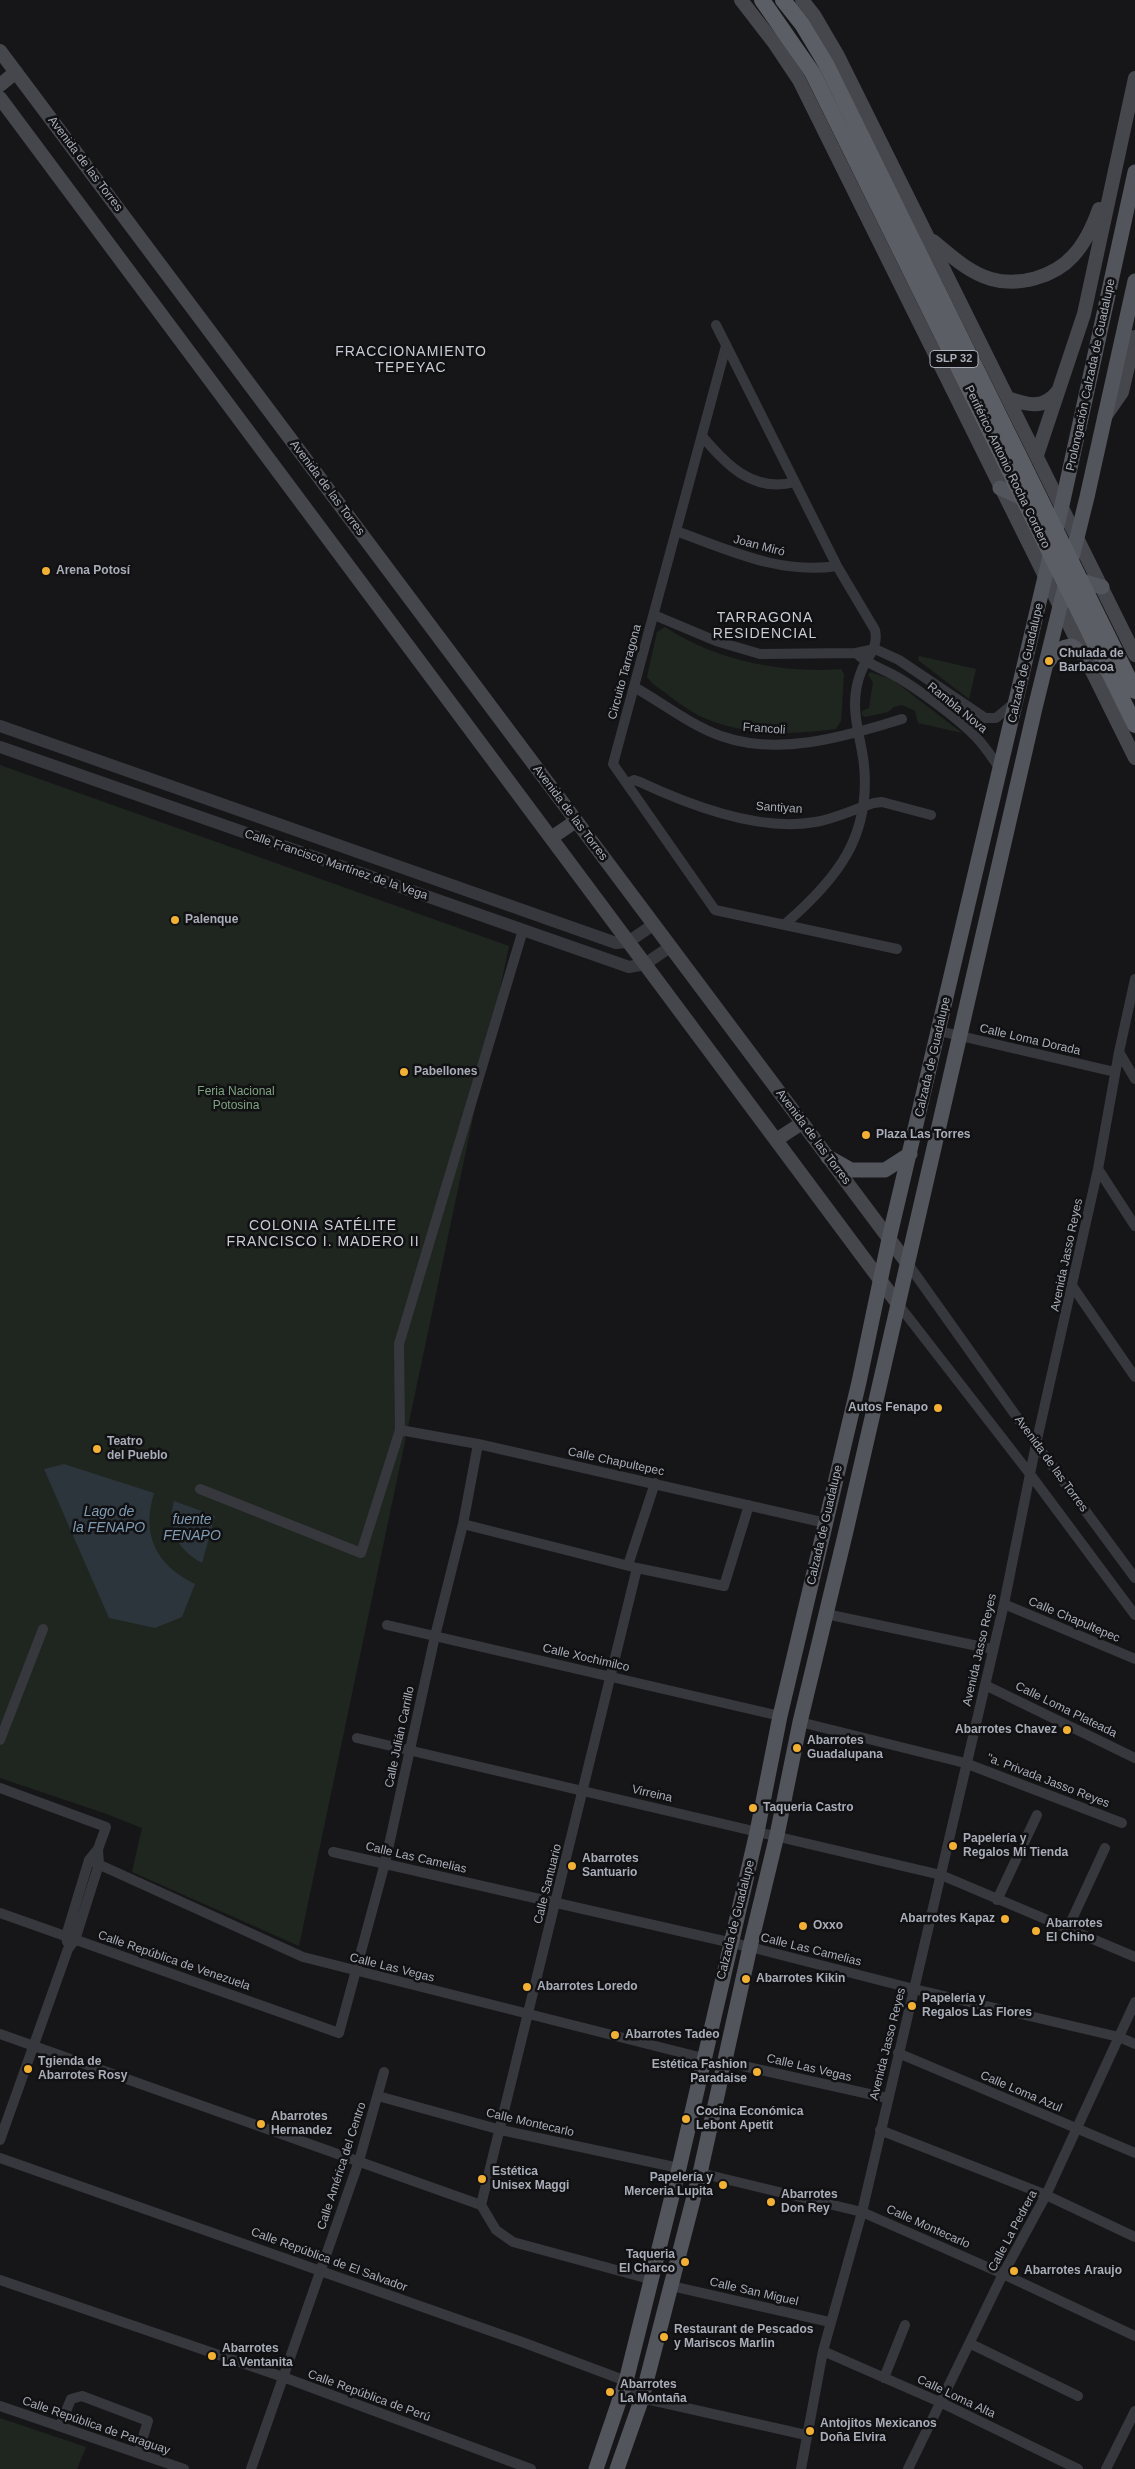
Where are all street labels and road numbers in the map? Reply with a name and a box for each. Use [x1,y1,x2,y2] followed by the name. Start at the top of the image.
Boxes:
[45,114,125,214] street label: Avenida de las Torres
[1064,278,1118,472] street label: Prolongación Calzada de Guadalupe
[930,350,978,368] road number: SLP 32
[961,383,1053,551] street label: Periférico Antonio Rocha Cordero
[287,438,367,538] street label: Avenida de las Torres
[732,532,786,560] street label: Joan Miró
[1005,602,1047,724] street label: Calzada de Guadalupe
[605,623,645,721] street label: Circuito Tarragona
[924,680,990,736] street label: Rambla Nova
[742,720,786,738] street label: Francoli
[530,763,610,863] street label: Avenida de las Torres
[755,799,803,817] street label: Santiyan
[243,827,429,903] street label: Calle Francisco Martínez de la Vega
[912,996,954,1118] street label: Calzada de Guadalupe
[978,1021,1082,1059] street label: Calle Loma Dorada
[773,1087,853,1187] street label: Avenida de las Torres
[1048,1197,1086,1313] street label: Avenida Jasso Reyes
[1011,1413,1091,1515] street label: Avenida de las Torres
[567,1445,665,1479] street label: Calle Chapultepec
[804,1464,846,1586] street label: Calzada de Guadalupe
[960,1592,1000,1708] street label: Avenida Jasso Reyes
[1026,1594,1122,1646] street label: Calle Chapultepec
[541,1641,631,1675] street label: Calle Xochimilco
[1013,1679,1119,1741] street label: Calle Loma Plateada
[382,1685,418,1789] street label: Calle Julián Carrillo
[985,1751,1111,1811] street label: "a. Privada Jasso Reyes
[630,1782,674,1806] street label: Virreina
[364,1839,468,1877] street label: Calle Las Camelias
[531,1842,565,1926] street label: Calle Santuario
[714,1859,758,1981] street label: Calzada de Guadalupe
[96,1928,252,1994] street label: Calle República de Venezuela
[759,1931,863,1969] street label: Calle Las Camelias
[348,1951,436,1985] street label: Calle Las Vegas
[867,1986,909,2102] street label: Avenida Jasso Reyes
[765,2051,853,2085] street label: Calle Las Vegas
[978,2068,1064,2116] street label: Calle Loma Azul
[315,2100,369,2232] street label: Calle América del Centro
[485,2106,575,2140] street label: Calle Montecarlo
[986,2188,1040,2274] street label: Calle La Pedrera
[884,2202,972,2252] street label: Calle Montecarlo
[249,2225,409,2295] street label: Calle República de El Salvador
[708,2275,800,2309] street label: Calle San Miguel
[306,2367,432,2425] street label: Calle República de Perú
[915,2373,997,2421] street label: Calle Loma Alta
[20,2394,172,2458] street label: Calle República de Paraguay

